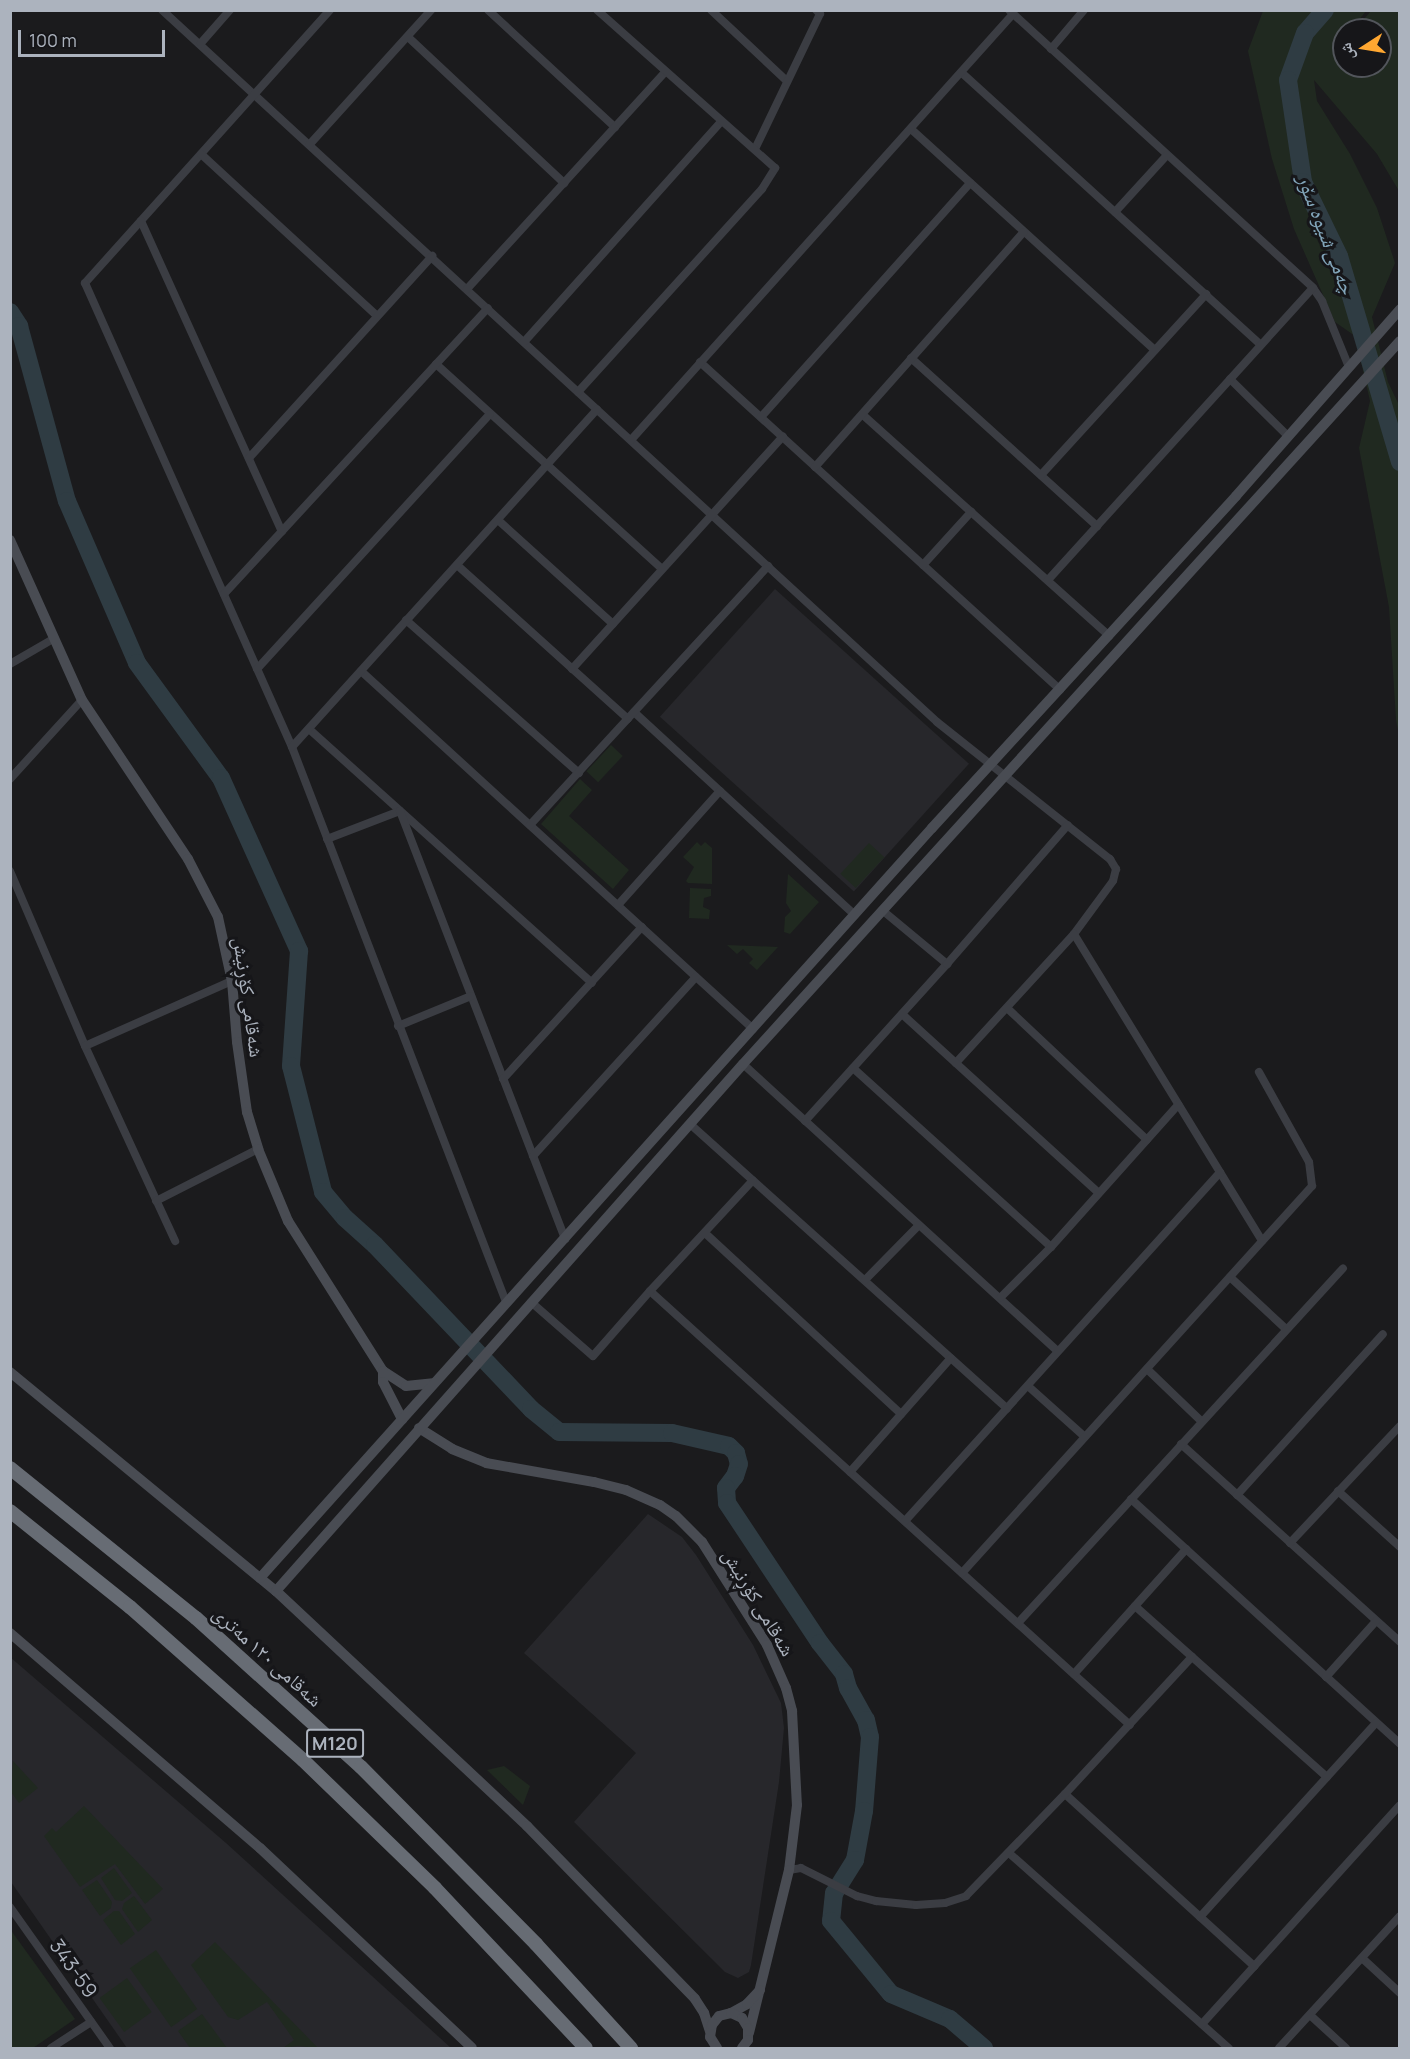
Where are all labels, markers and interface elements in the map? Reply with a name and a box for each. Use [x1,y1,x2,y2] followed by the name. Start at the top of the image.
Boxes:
[21,18,168,56] scale bar
[1332,18,1392,78] north arrow
[29,28,77,52] text: 100 m
[1334,41,1359,62] text: ش
[1293,170,1361,298] water label: چەمی شیوە سۆر
[229,935,269,1059] street label: شەقامی کۆڕنیش
[718,1544,800,1660] street label: شەقامی کۆڕنیش
[208,1601,328,1711] street label: شەقامی ١٢٠ مەتری
[305,1728,365,1758] road number: M120
[45,1934,103,2002] street label: 343-59

